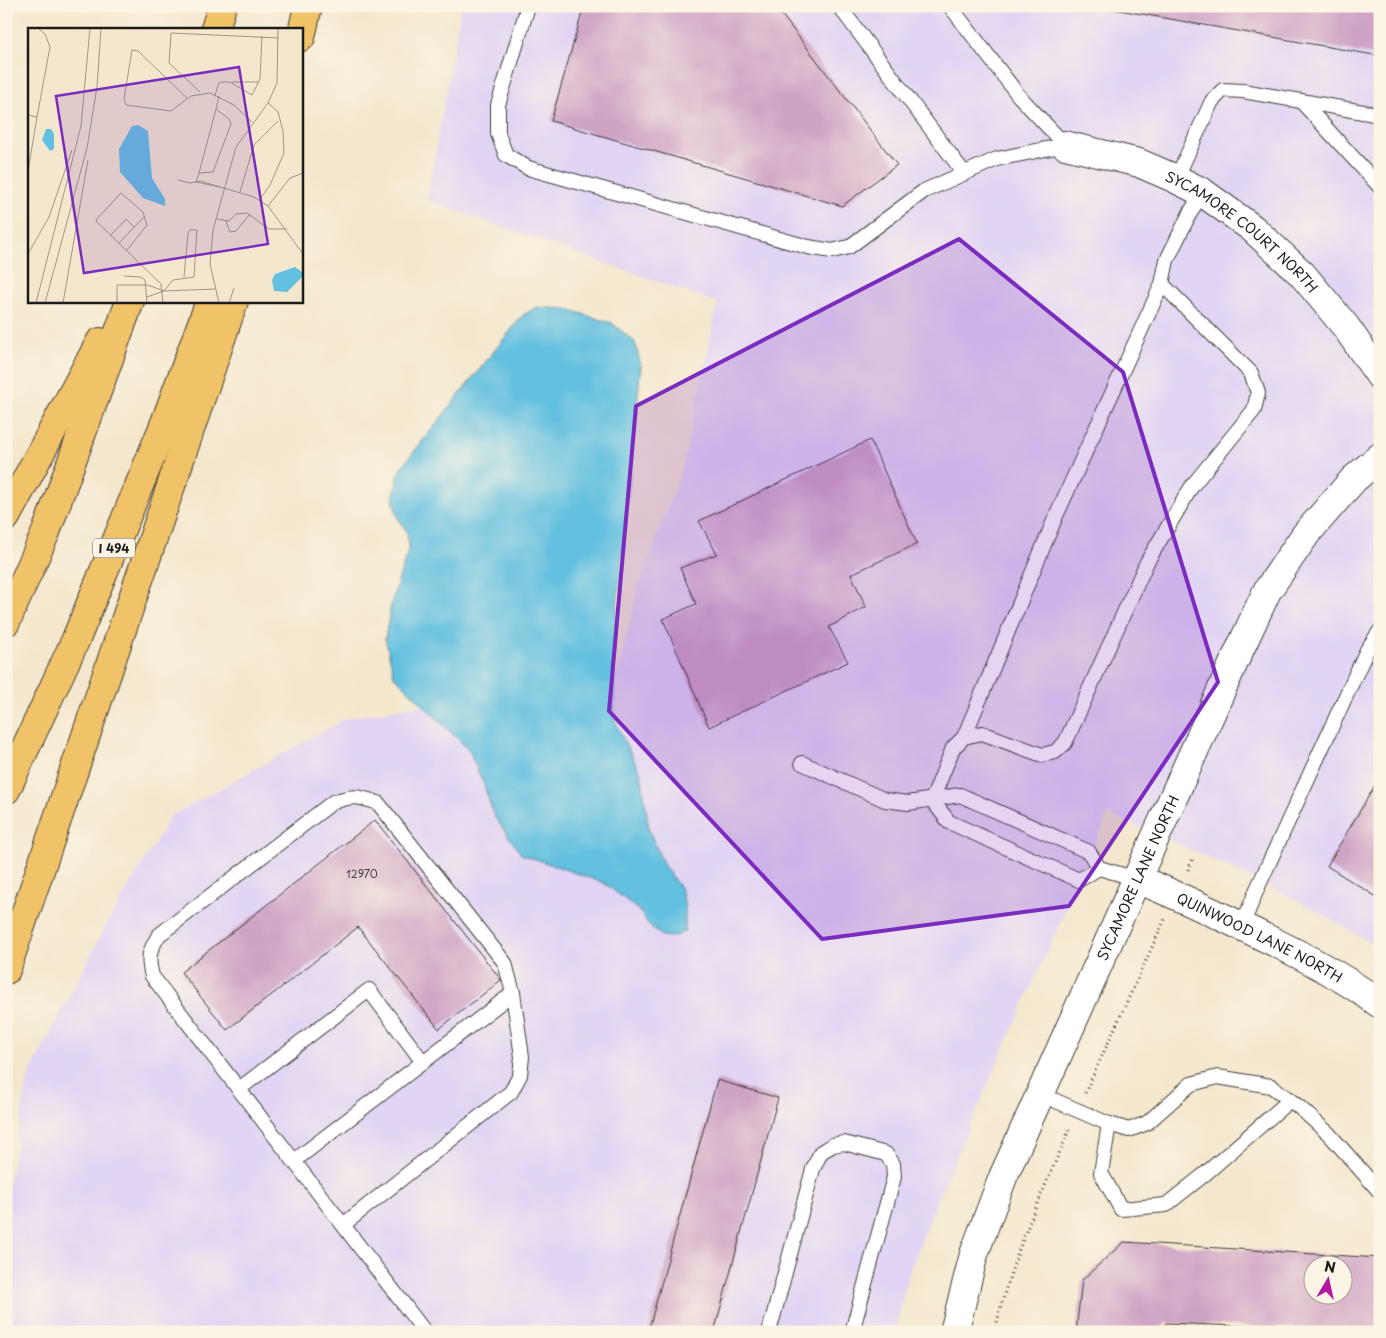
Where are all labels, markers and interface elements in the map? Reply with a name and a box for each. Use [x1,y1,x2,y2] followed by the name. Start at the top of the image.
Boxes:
[28,28,302,302] inset map
[1162,165,1323,297] street label: SYCAMORE COURT NORTH
[93,538,135,558] road number: I 494
[1091,791,1184,964] street label: SYCAMORE LANE NORTH
[346,865,378,882] house number: 12970
[1174,887,1347,987] street label: QUINWOOD LANE NORTH
[1323,1255,1337,1278] text: N
[1304,1256,1354,1306] north arrow

